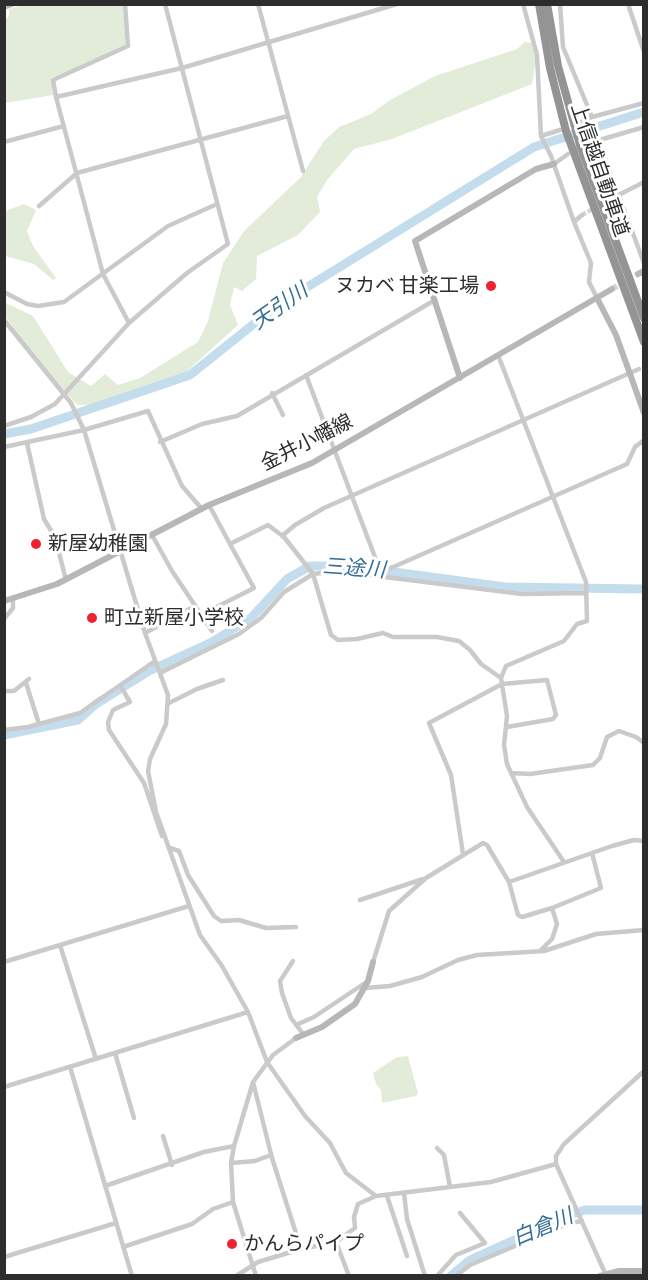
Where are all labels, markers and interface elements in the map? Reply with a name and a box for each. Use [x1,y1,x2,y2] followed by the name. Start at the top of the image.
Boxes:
[565,100,633,240] street label: 上信越自動車道
[335,274,479,298] place label: ヌカベ 甘楽工場
[247,279,313,335] water label: 天引川
[484,279,498,293] marker: ヌカベ 甘楽工場
[257,410,357,476] street label: 金井小幡線
[48,532,148,556] place label: 新屋幼稚園
[29,537,43,551] marker: 新屋幼稚園
[322,554,386,584] water label: 三途川
[104,606,244,630] place label: 町立新屋小学校
[85,611,99,625] marker: 町立新屋小学校
[509,1204,577,1252] water label: 白倉川
[244,1232,364,1256] place label: かんらパイプ
[225,1237,239,1251] marker: かんらパイプ

